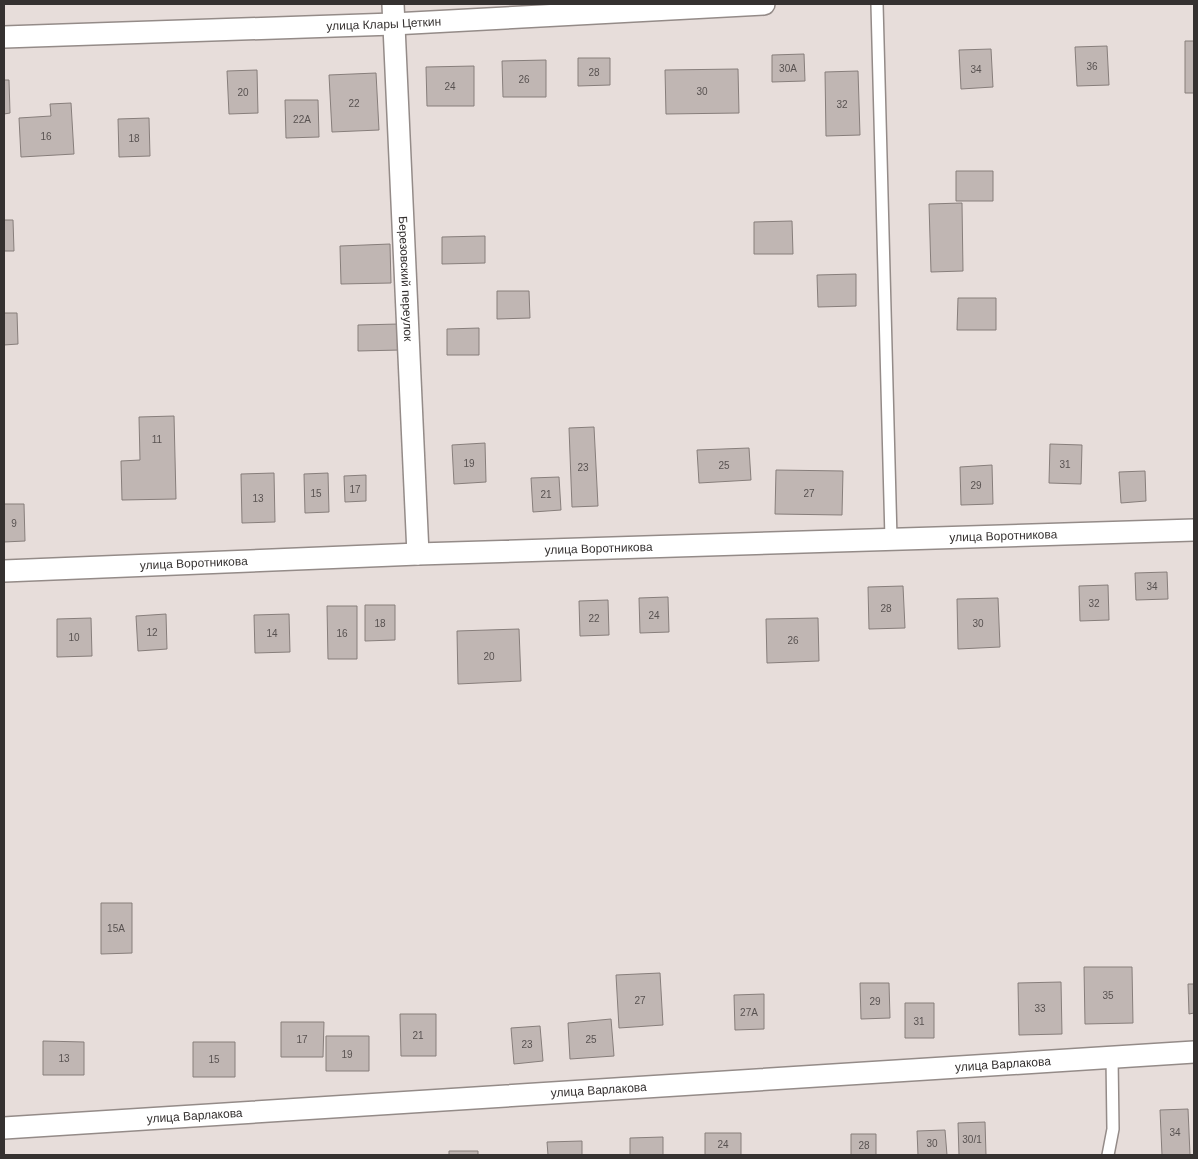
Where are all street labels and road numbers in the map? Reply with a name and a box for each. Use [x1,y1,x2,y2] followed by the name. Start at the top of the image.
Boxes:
[326,14,442,33] street label: улица Клары Цеткин
[396,216,415,342] street label: Березовский переулок
[949,527,1058,545] street label: улица Воротникова
[544,540,653,557] street label: улица Воротникова
[140,554,248,572] street label: улица Воротникова
[955,1054,1052,1074] street label: улица Варлакова
[550,1080,647,1100] street label: улица Варлакова
[146,1106,243,1126] street label: улица Варлакова

